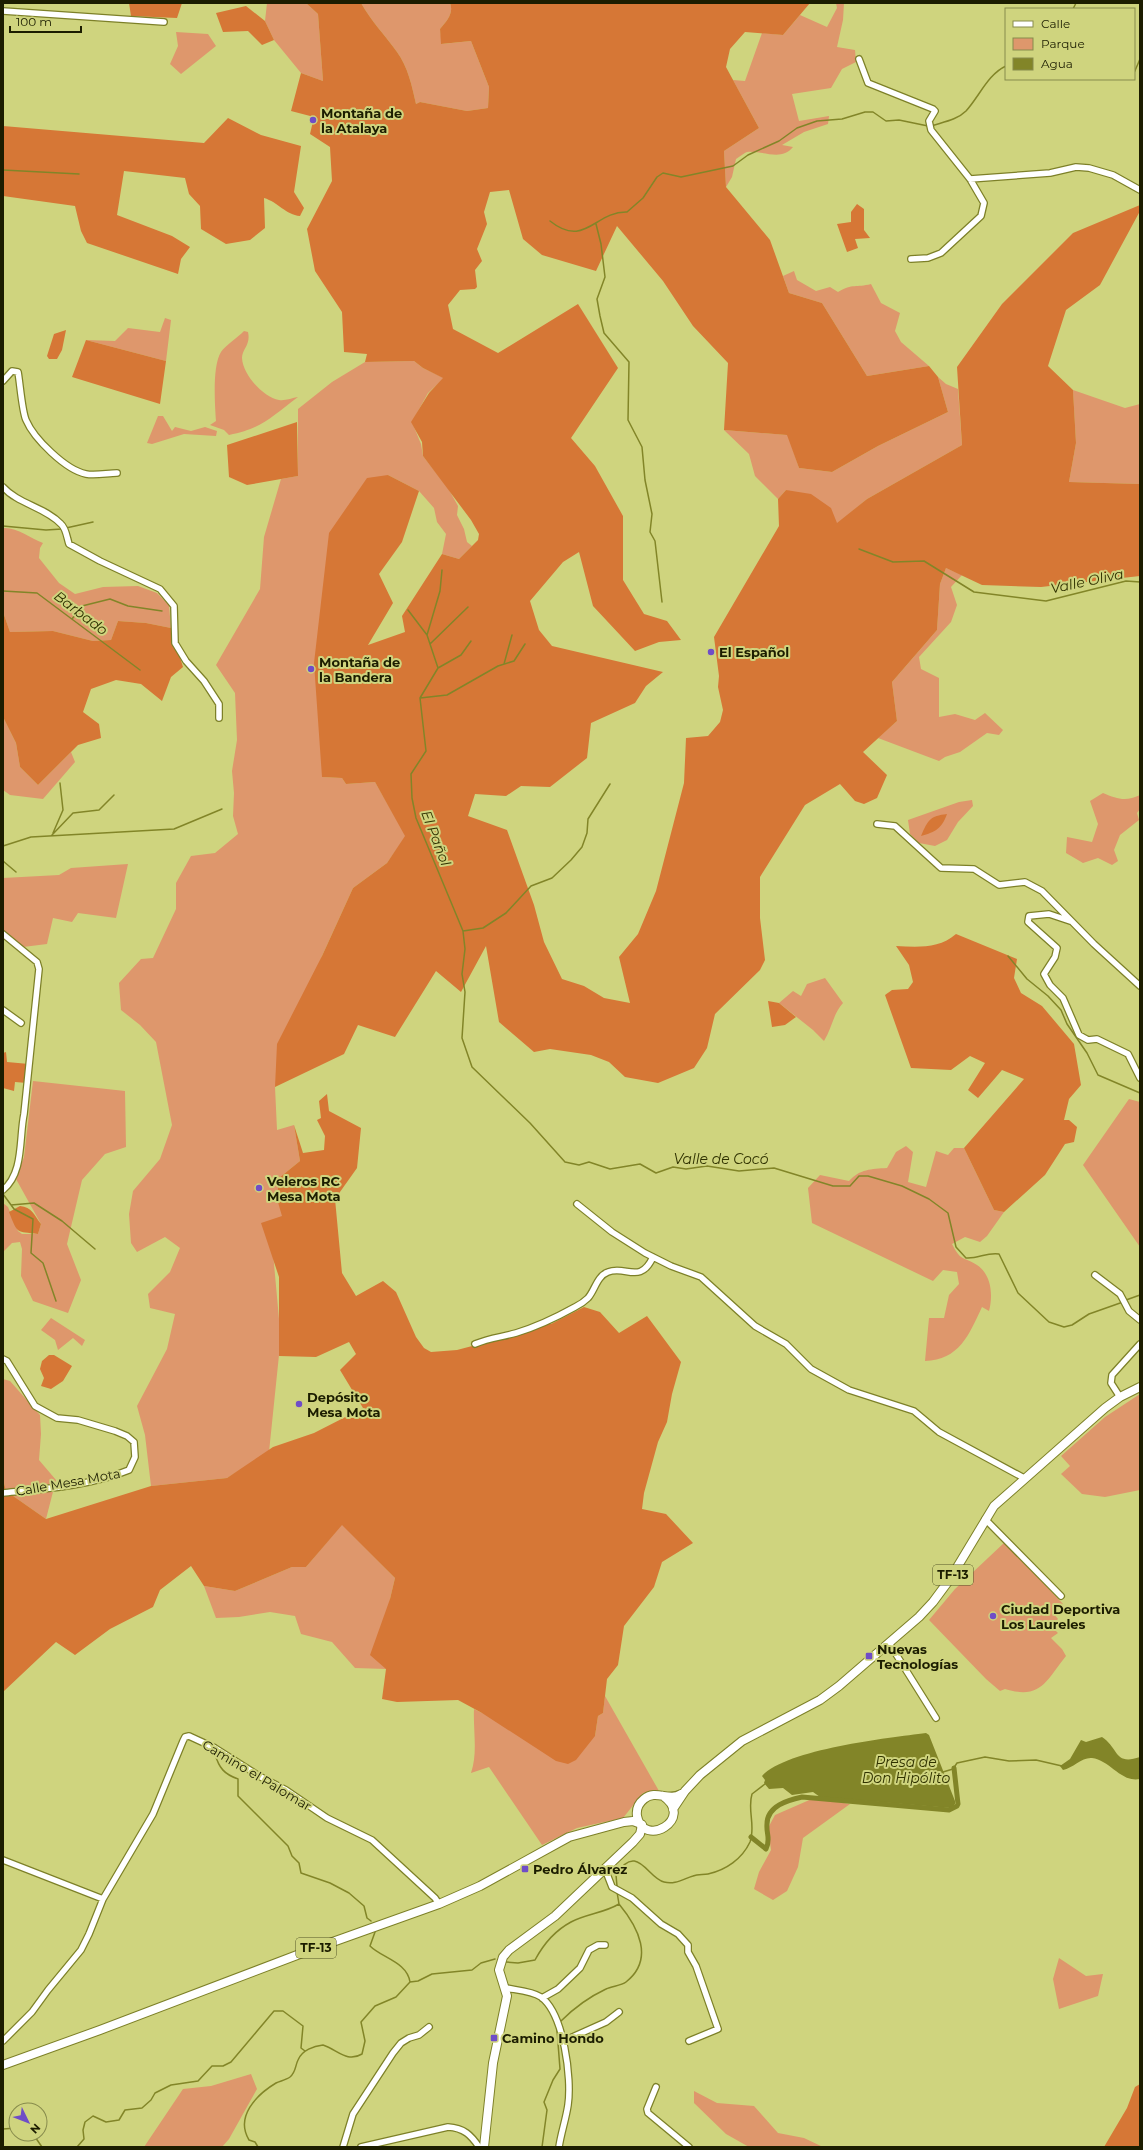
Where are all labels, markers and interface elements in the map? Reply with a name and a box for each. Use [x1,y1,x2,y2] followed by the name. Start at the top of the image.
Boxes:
[10,8,81,34] scale bar
[1005,8,1135,80] legend
[16,14,52,29] text: 100 m
[1041,16,1070,31] text: Calle
[1041,36,1085,51] text: Parque
[1041,56,1073,71] text: Agua
[321,105,402,136] place label: Montaña de la Atalaya
[308,115,318,125] marker: Montaña de la Atalaya
[1049,564,1125,598] water label: Valle Oliva
[51,587,112,639] water label: Barbado
[719,644,789,660] place label: El Español
[706,647,716,657] marker: El Español
[319,654,400,685] place label: Montaña de la Bandera
[306,664,316,674] marker: Montaña de la Bandera
[417,808,455,869] water label: El Pañol
[674,1150,769,1168] water label: Valle de Cocó
[266,1173,341,1204] place label: Veleros RC Mesa Mota
[254,1183,264,1193] marker: Veleros RC Mesa Mota
[307,1389,381,1420] place label: Depósito Mesa Mota
[294,1399,304,1409] marker: Depósito Mesa Mota
[14,1465,122,1499] street label: Calle Mesa Mota
[933,1565,973,1585] road number: TF-13
[1001,1601,1120,1632] place label: Ciudad Deportiva Los Laureles
[988,1611,998,1621] marker: Ciudad Deportiva Los Laureles
[877,1641,958,1672] place label: Nuevas Tecnologías
[864,1651,874,1661] marker: Nuevas Tecnologías
[200,1736,314,1814] street label: Camino el Palomar
[862,1753,951,1787] water label: Presa de Don Hipólito
[533,1861,627,1877] place label: Pedro Álvarez
[520,1864,530,1874] marker: Pedro Álvarez
[296,1938,336,1958] road number: TF-13
[502,2030,604,2046] place label: Camino Hondo
[489,2033,499,2043] marker: Camino Hondo
[8,2102,48,2142] north arrow
[27,2121,43,2137] text: N

